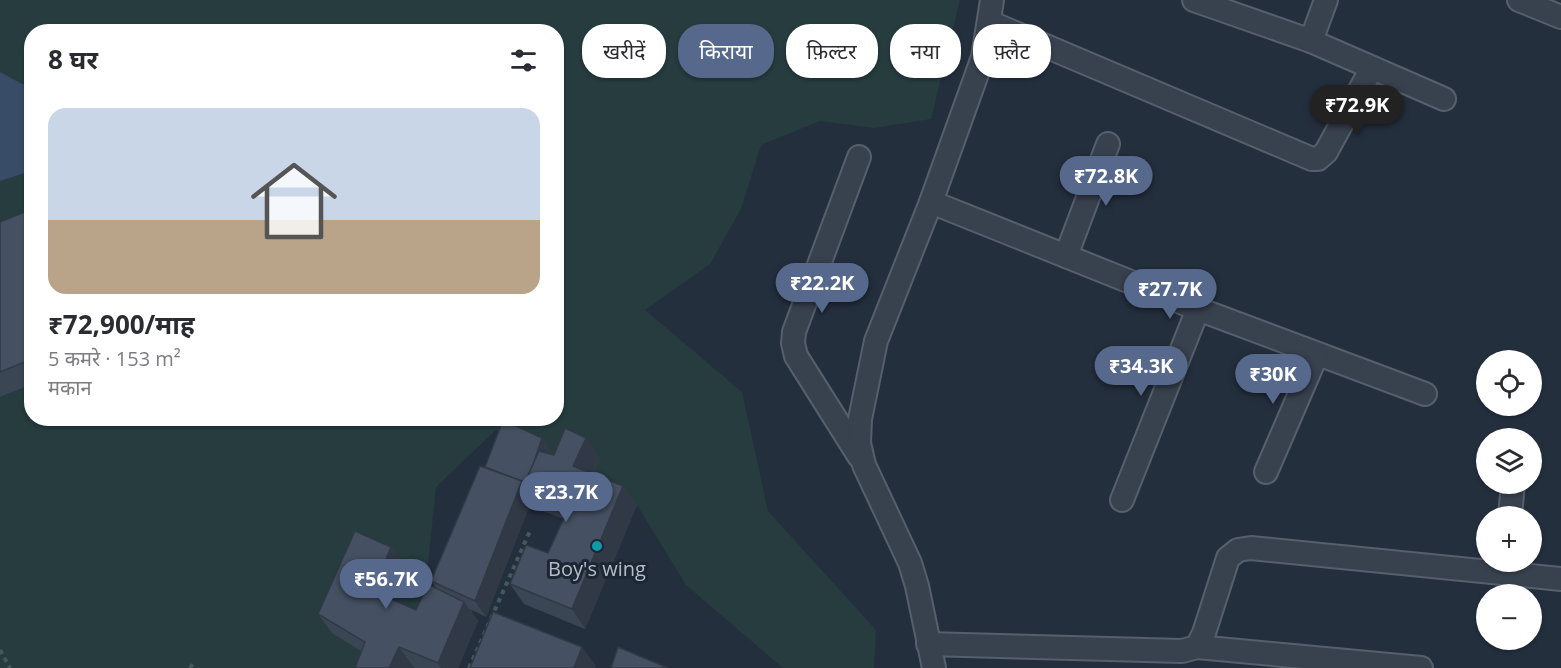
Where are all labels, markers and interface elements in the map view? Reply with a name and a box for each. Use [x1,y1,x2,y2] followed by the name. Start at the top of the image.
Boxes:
[582,24,666,78] chip: खरीदें
[678,24,774,78] chip: किराया
[786,24,878,78] chip: फ़िल्टर
[890,24,961,78] chip: नया
[973,24,1051,78] chip: फ़्लैट
[48,41,98,77] text: 8 घर
[507,44,540,77] icon: filters
[1308,85,1406,136] pin: ₹72.9K
[1325,91,1389,118] text: ₹72.9K
[240,147,348,255] icon: home
[1057,156,1155,207] pin: ₹72.8K
[1074,162,1138,189] text: ₹72.8K
[773,263,871,314] pin: ₹22.2K
[790,269,854,296] text: ₹22.2K
[1121,269,1219,320] pin: ₹27.7K
[1138,275,1202,302] text: ₹27.7K
[48,306,195,342] text: ₹72,900/माह
[48,345,181,372] text: 5 कमरे · 153 m²
[1092,346,1190,397] pin: ₹34.3K
[1476,350,1542,650] map controls
[1476,350,1542,416] button: locate
[1109,352,1173,379] text: ₹34.3K
[1237,354,1309,405] pin: ₹30K
[1249,360,1297,387] text: ₹30K
[48,374,92,401] text: मकान
[1476,428,1542,494] button: layers
[517,472,615,523] pin: ₹23.7K
[534,478,598,505] text: ₹23.7K
[1476,506,1542,572] button: +
[590,539,604,553] marker: Boy's wing
[548,555,646,582] place label: Boy's wing
[337,559,435,610] pin: ₹56.7K
[354,565,418,592] text: ₹56.7K
[1476,584,1542,650] button: −

